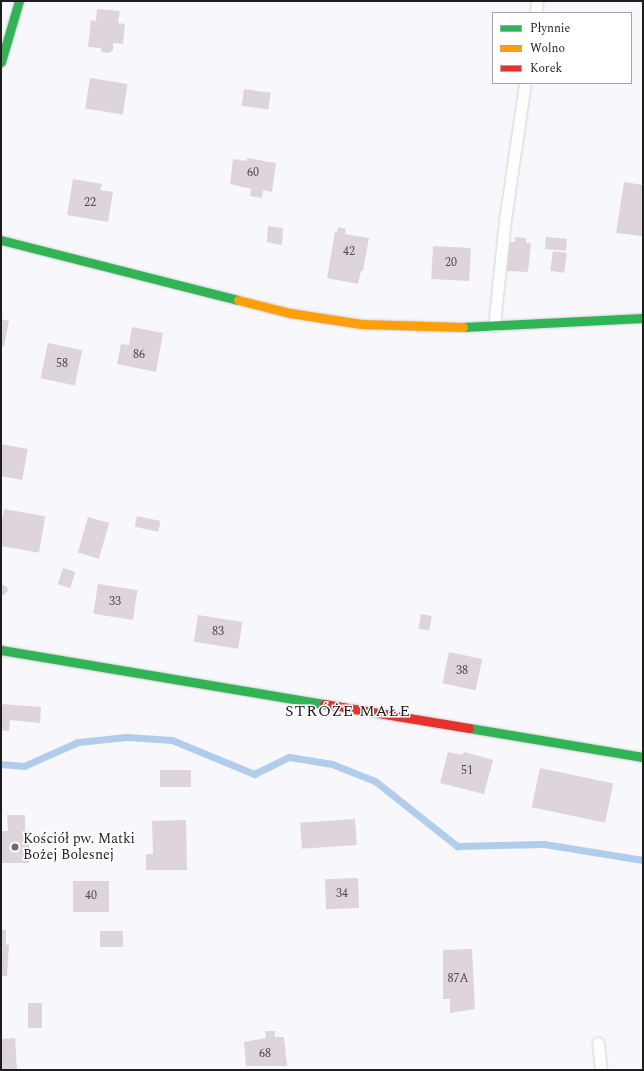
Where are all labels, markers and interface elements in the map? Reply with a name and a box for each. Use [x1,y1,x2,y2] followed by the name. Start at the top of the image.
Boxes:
[492,12,632,84] legend
[530,19,570,38] text: Płynnie
[530,39,565,58] text: Wolno
[530,59,562,78] text: Korek
[247,166,259,180] house number: 60
[84,196,96,210] house number: 22
[343,245,355,259] house number: 42
[445,256,457,270] house number: 20
[133,348,145,362] house number: 86
[56,357,68,371] house number: 58
[109,595,121,609] house number: 33
[212,625,224,639] house number: 83
[456,664,468,678] house number: 38
[285,701,411,721] district label: STRÓŻE MAŁE
[461,764,473,778] house number: 51
[23,831,135,864] place label: Kościół pw. Matki Bożej Bolesnej
[10,842,20,852] marker: Kościół pw. Matki Bożej Bolesnej
[336,887,348,901] house number: 34
[85,889,97,903] house number: 40
[448,972,468,986] house number: 87A
[259,1047,271,1061] house number: 68

